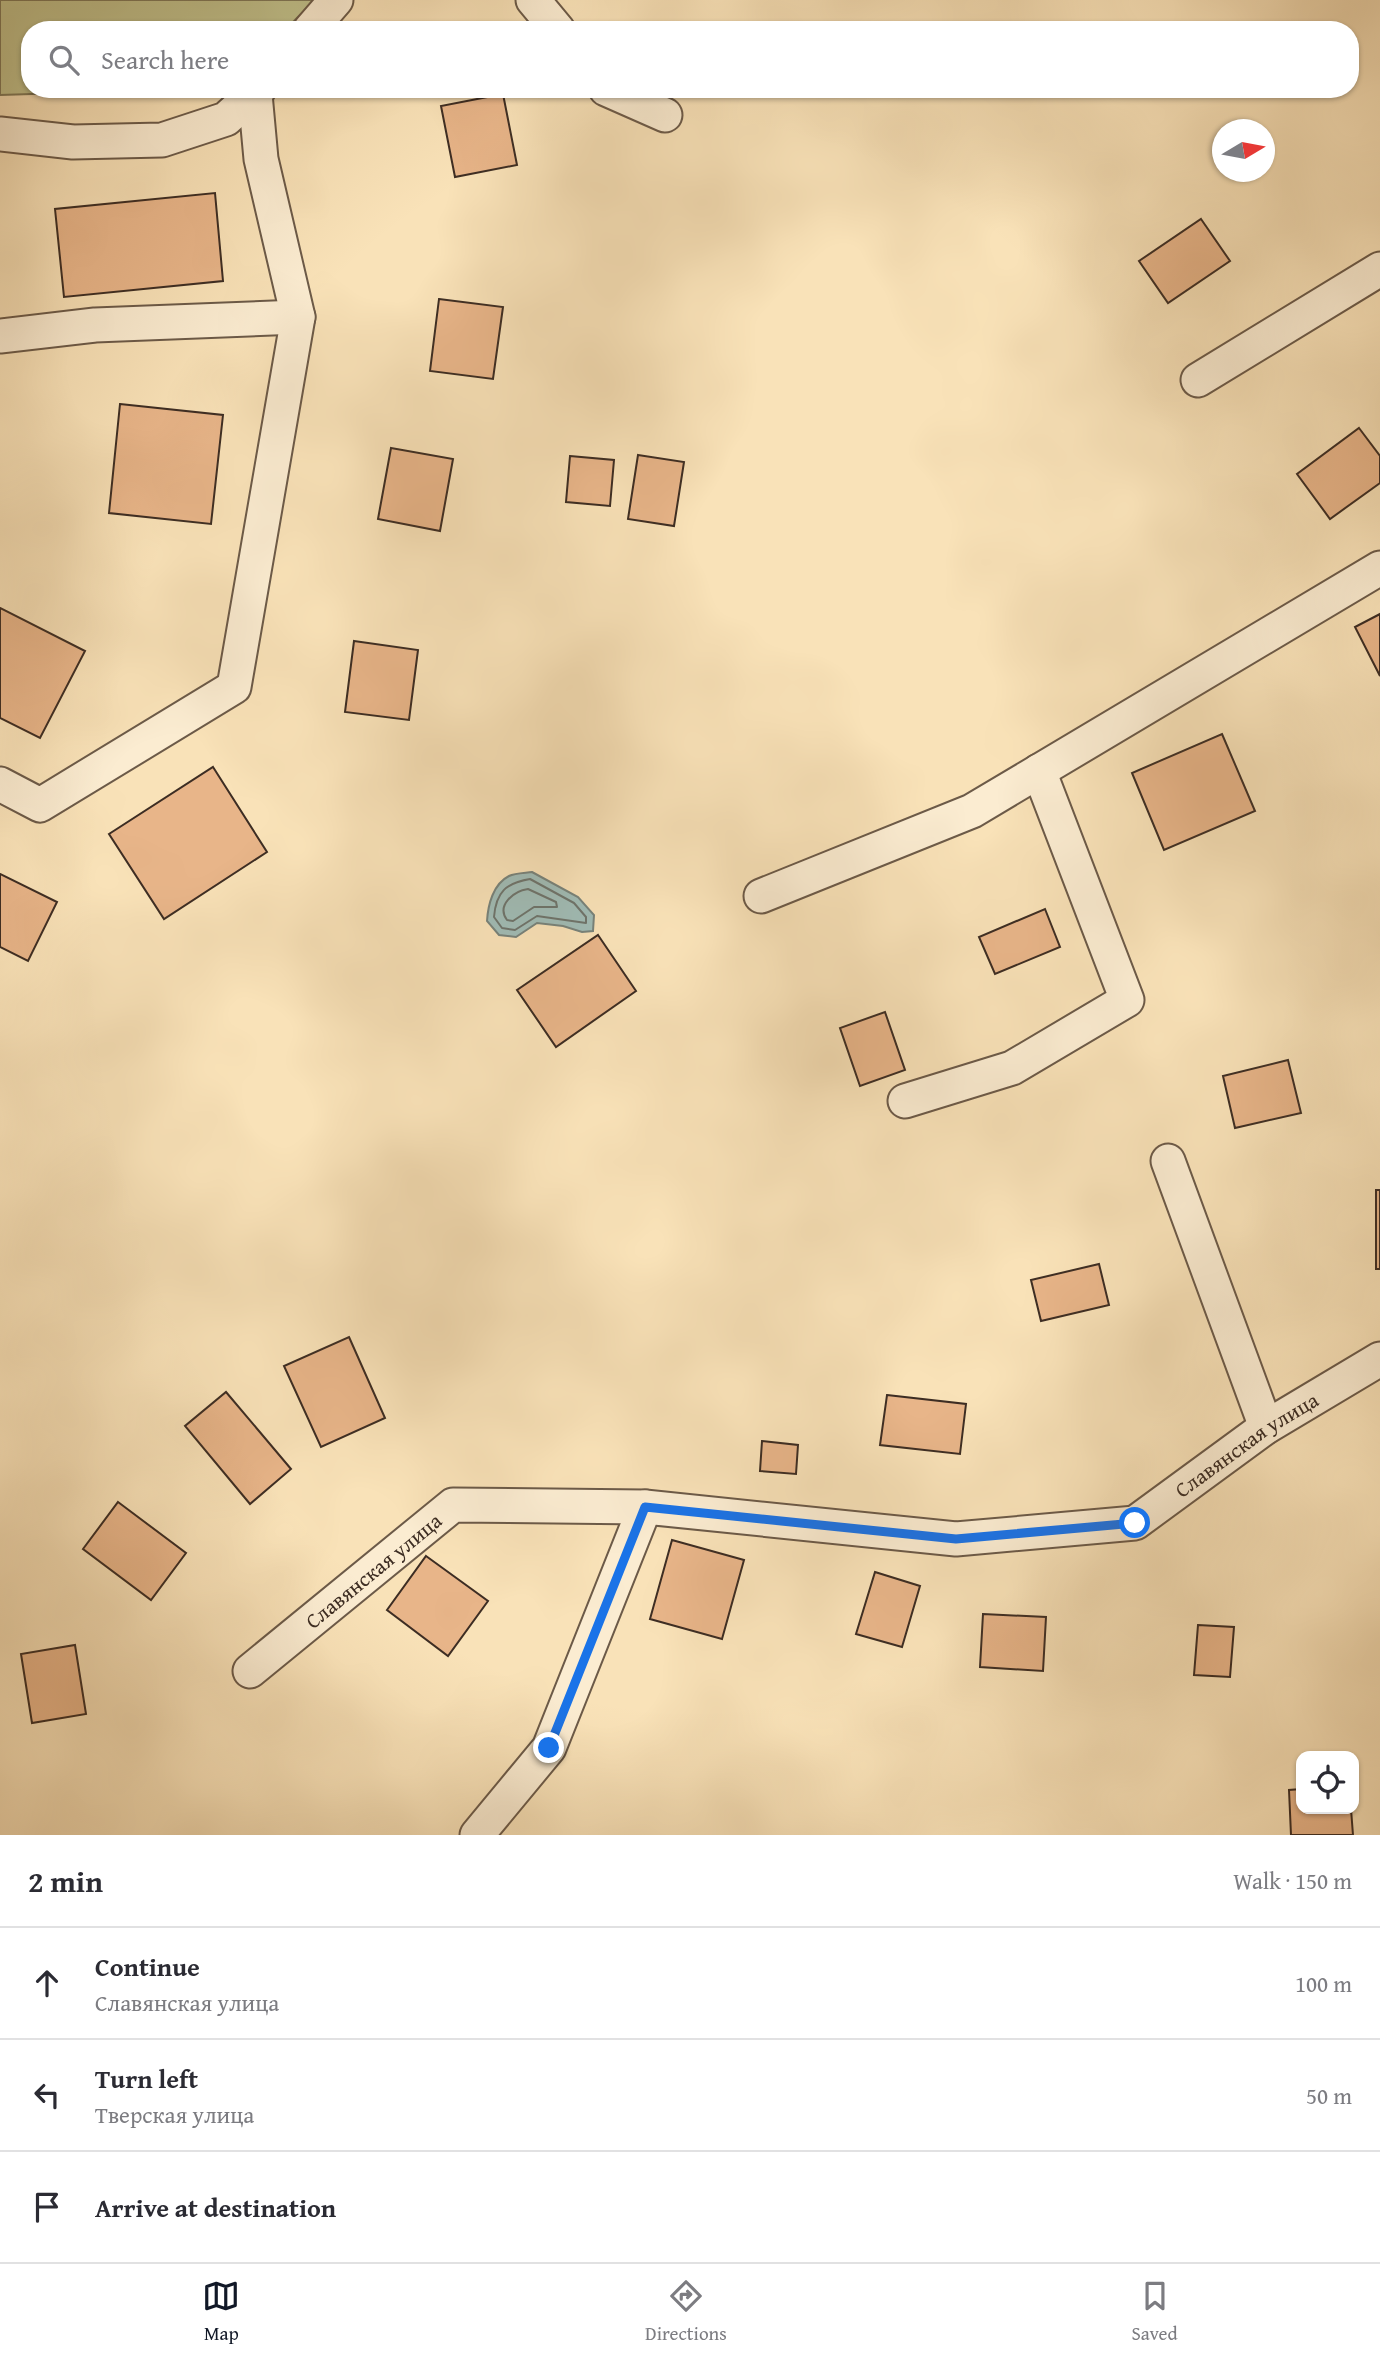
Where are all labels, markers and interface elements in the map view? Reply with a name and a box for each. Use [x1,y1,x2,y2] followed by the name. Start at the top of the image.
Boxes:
[21,21,1359,98] search box
[101,40,229,79] text: Search here
[45,41,83,79] icon: search
[1212,119,1275,182] north arrow
[1168,1384,1324,1505] street label: Славянская улица
[298,1505,448,1636] street label: Славянская улица
[1119,1507,1150,1538] route start
[533,1732,564,1763] route end
[1296,1751,1359,1814] map controls
[1296,1751,1359,1814] button: locate
[28,1859,103,1903] text: 2 min
[1233,1864,1352,1897] text: Walk · 150 m
[95,1947,200,1986] text: Continue
[28,1964,66,2002] icon: ahead
[1295,1967,1352,2000] text: 100 m
[95,1986,279,2019] text: Славянская улица
[95,2059,198,2098] text: Turn left
[28,2076,66,2114] icon: left
[1306,2079,1352,2112] text: 50 m
[95,2098,254,2131] text: Тверская улица
[28,2188,66,2226] icon: arrive
[95,2188,336,2227] text: Arrive at destination
[202,2277,240,2347] tab: Map
[645,2277,727,2347] tab: Directions
[1132,2277,1178,2347] tab: Saved

